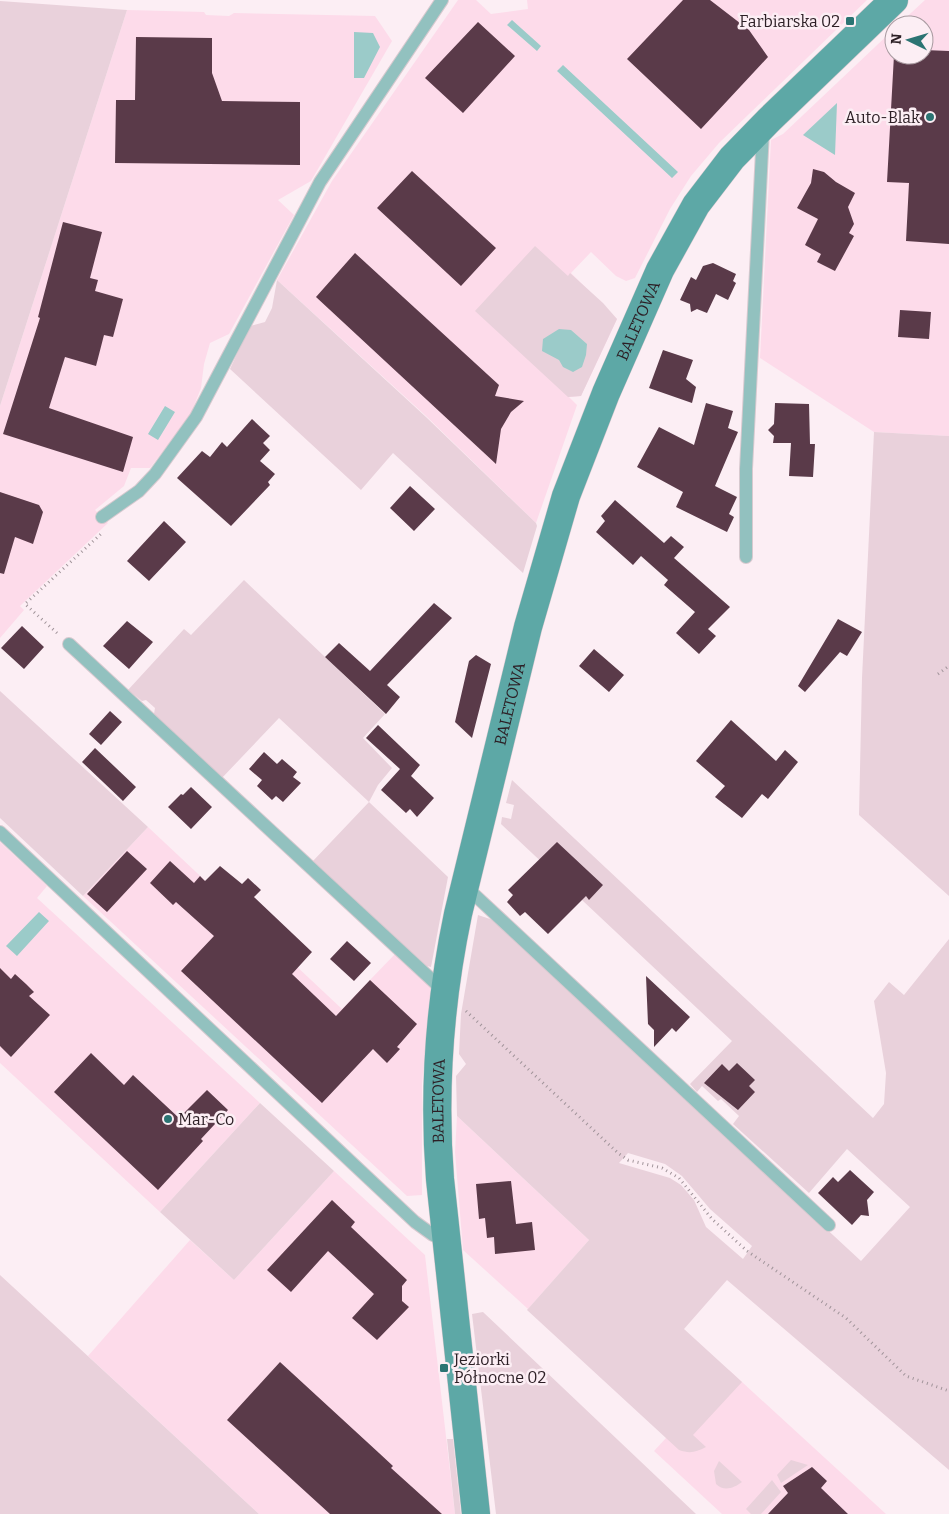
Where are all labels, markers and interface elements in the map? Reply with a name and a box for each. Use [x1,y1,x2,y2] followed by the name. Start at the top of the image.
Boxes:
[739,12,840,31] place label: Farbiarska 02
[844,15,856,27] marker: Farbiarska 02
[884,15,934,65] north arrow
[888,33,906,45] text: N
[845,108,920,127] place label: Auto-Blak
[924,111,936,123] marker: Auto-Blak
[613,277,664,363] street label: BALETOWA
[491,660,529,747] street label: BALETOWA
[428,1057,449,1144] street label: BALETOWA
[178,1110,234,1129] place label: Mar-Co
[162,1113,174,1125] marker: Mar-Co
[453,1350,546,1387] place label: Jeziorki Północne 02
[438,1362,450,1374] marker: Jeziorki Północne 02

